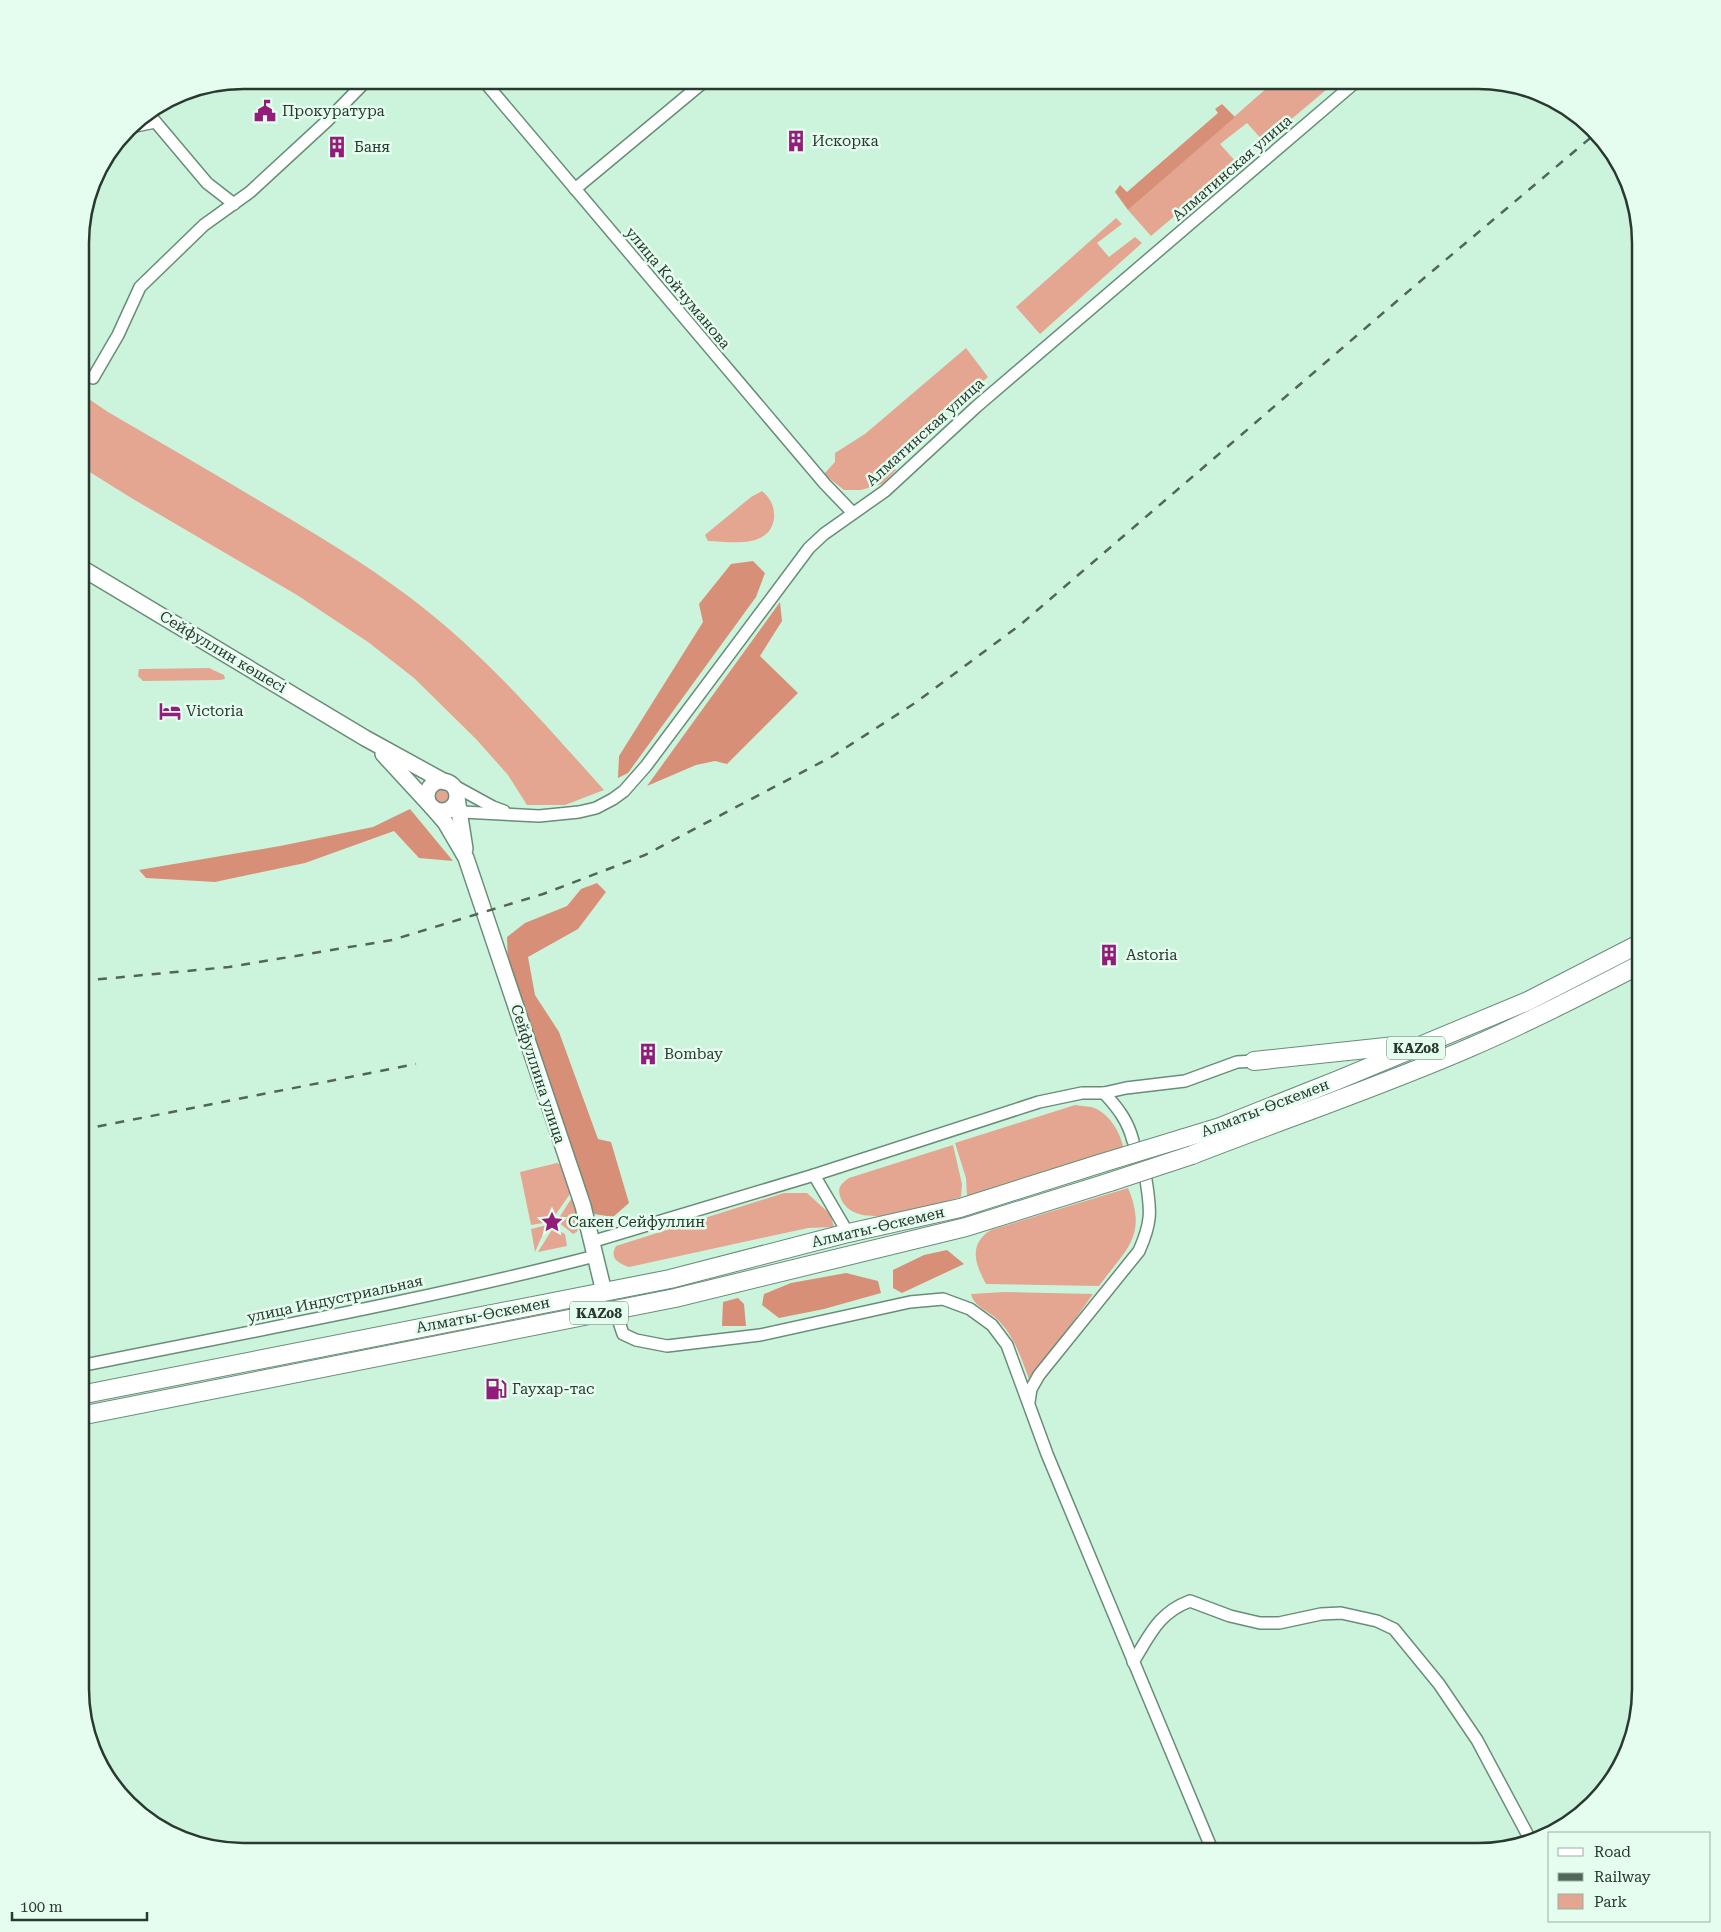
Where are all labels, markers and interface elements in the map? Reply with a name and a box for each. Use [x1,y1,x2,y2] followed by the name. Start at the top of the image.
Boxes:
[252,98,278,124] public building icon: Прокуратура
[282,102,385,120] place label: Прокуратура
[1169,111,1295,225] street label: Алматинская улица
[783,128,809,154] building icon: Искоркa
[812,132,879,150] place label: Искоркa
[324,134,350,160] building icon: Баня
[354,138,390,156] place label: Баня
[622,223,734,353] street label: улица Койчуманова
[862,374,988,490] street label: Алматинская улица
[156,607,290,697] street label: Сейфуллин көшесі
[157,698,183,724] hotel icon: Victoria
[186,702,243,720] place label: Victoria
[1096,942,1122,968] building icon: Astoria
[1126,946,1178,964] place label: Astoria
[507,1002,569,1146] street label: Сейфуллина улица
[1387,1036,1445,1060] road number: KAZ08
[635,1041,661,1067] building icon: Bombay
[664,1045,723,1063] place label: Bombay
[1198,1075,1332,1141] street label: Алматы-Өскемен
[810,1203,946,1251] street label: Алматы-Өскемен
[539,1209,565,1235] place icon: Сакен Сейфуллин
[568,1213,705,1231] place label: Сакен Сейфуллин
[245,1272,425,1326] street label: улица Индустриальная
[415,1293,552,1337] street label: Алматы-Өскемен
[570,1302,628,1325] road number: KAZ08
[483,1376,509,1402] fuel station icon: Гаухар-тас
[512,1380,594,1398] place label: Гаухар-тас
[1548,1832,1711,1922] legend
[1594,1843,1631,1861] text: Road
[1594,1868,1651,1886] text: Railway
[12,1890,148,1922] scale bar
[1594,1893,1628,1911] text: Park
[20,1898,63,1916] text: 100 m

